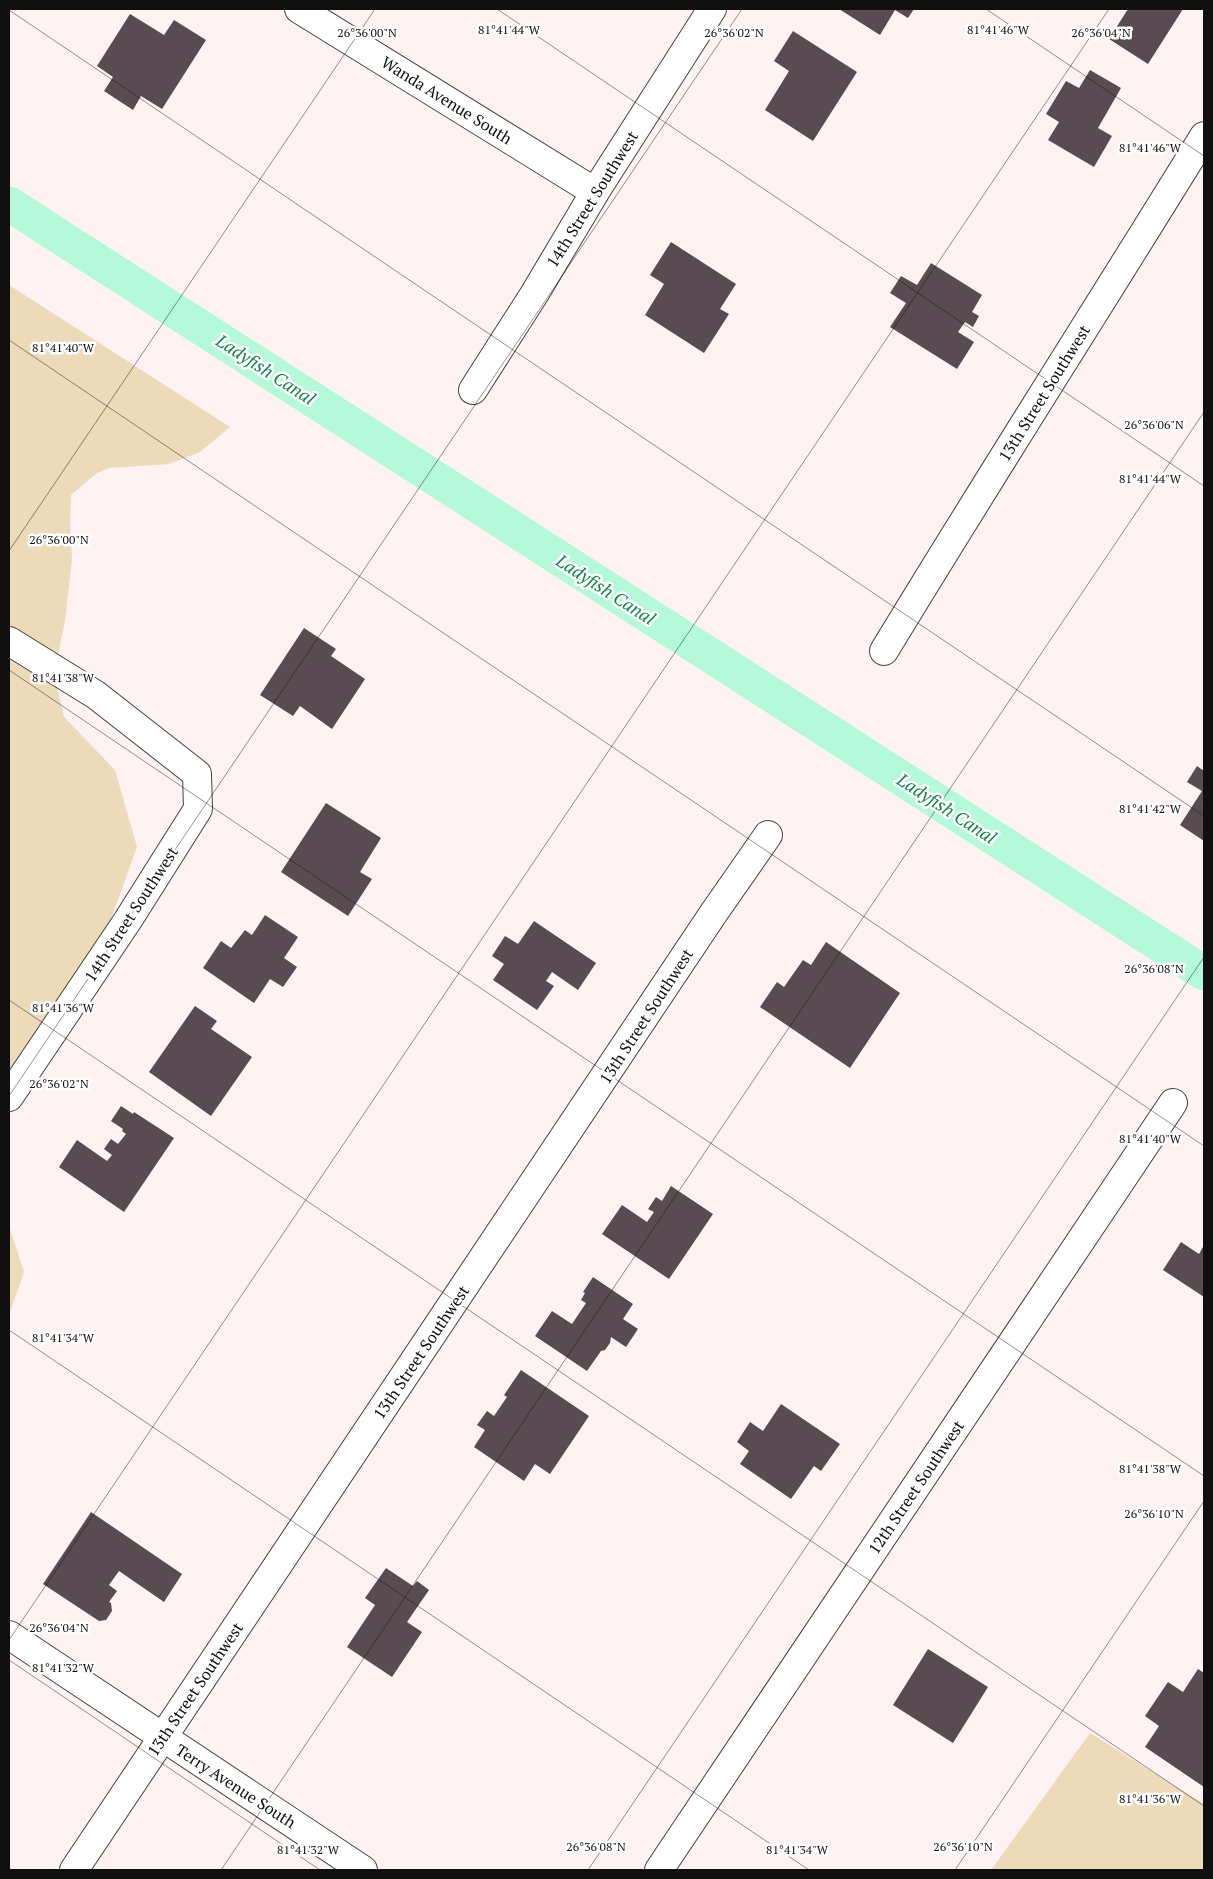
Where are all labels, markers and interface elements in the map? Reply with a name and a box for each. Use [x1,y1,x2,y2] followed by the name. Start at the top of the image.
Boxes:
[478,22,541,37] text: 81°41'44"W
[967,22,1030,37] text: 81°41'46"W
[337,25,397,40] text: 26°36'00"N
[704,25,764,40] text: 26°36'02"N
[1071,25,1131,40] text: 26°36'04"N
[377,51,517,149] street label: Wanda Avenue South
[541,126,643,271] street label: 14th Street Southwest
[1119,140,1182,155] text: 81°41'46"W
[993,320,1095,465] street label: 13th Street Southwest
[211,327,320,410] water label: Ladyfish Canal
[32,340,95,355] text: 81°41'40"W
[1124,417,1184,432] text: 26°36'06"N
[1119,471,1182,486] text: 81°41'44"W
[29,532,89,547] text: 26°36'00"N
[551,547,660,630] water label: Ladyfish Canal
[32,670,95,685] text: 81°41'38"W
[892,766,1001,849] water label: Ladyfish Canal
[1119,801,1182,816] text: 81°41'42"W
[79,842,183,986] street label: 14th Street Southwest
[594,944,698,1088] street label: 13th Street Southwest
[1124,961,1184,976] text: 26°36'08"N
[32,1000,95,1015] text: 81°41'36"W
[29,1076,89,1091] text: 26°36'02"N
[1119,1131,1182,1146] text: 81°41'40"W
[368,1281,474,1423] street label: 13th Street Southwest
[32,1330,95,1345] text: 81°41'34"W
[863,1416,969,1558] street label: 12th Street Southwest
[1119,1461,1182,1476] text: 81°41'38"W
[1124,1506,1184,1521] text: 26°36'10"N
[142,1618,248,1760] street label: 13th Street Southwest
[29,1620,89,1635] text: 26°36'04"N
[32,1660,95,1675] text: 81°41'32"W
[172,1739,301,1834] street label: Terry Avenue South
[1119,1791,1182,1806] text: 81°41'36"W
[566,1839,626,1854] text: 26°36'08"N
[933,1839,993,1854] text: 26°36'10"N
[277,1842,340,1857] text: 81°41'32"W
[766,1842,829,1857] text: 81°41'34"W

